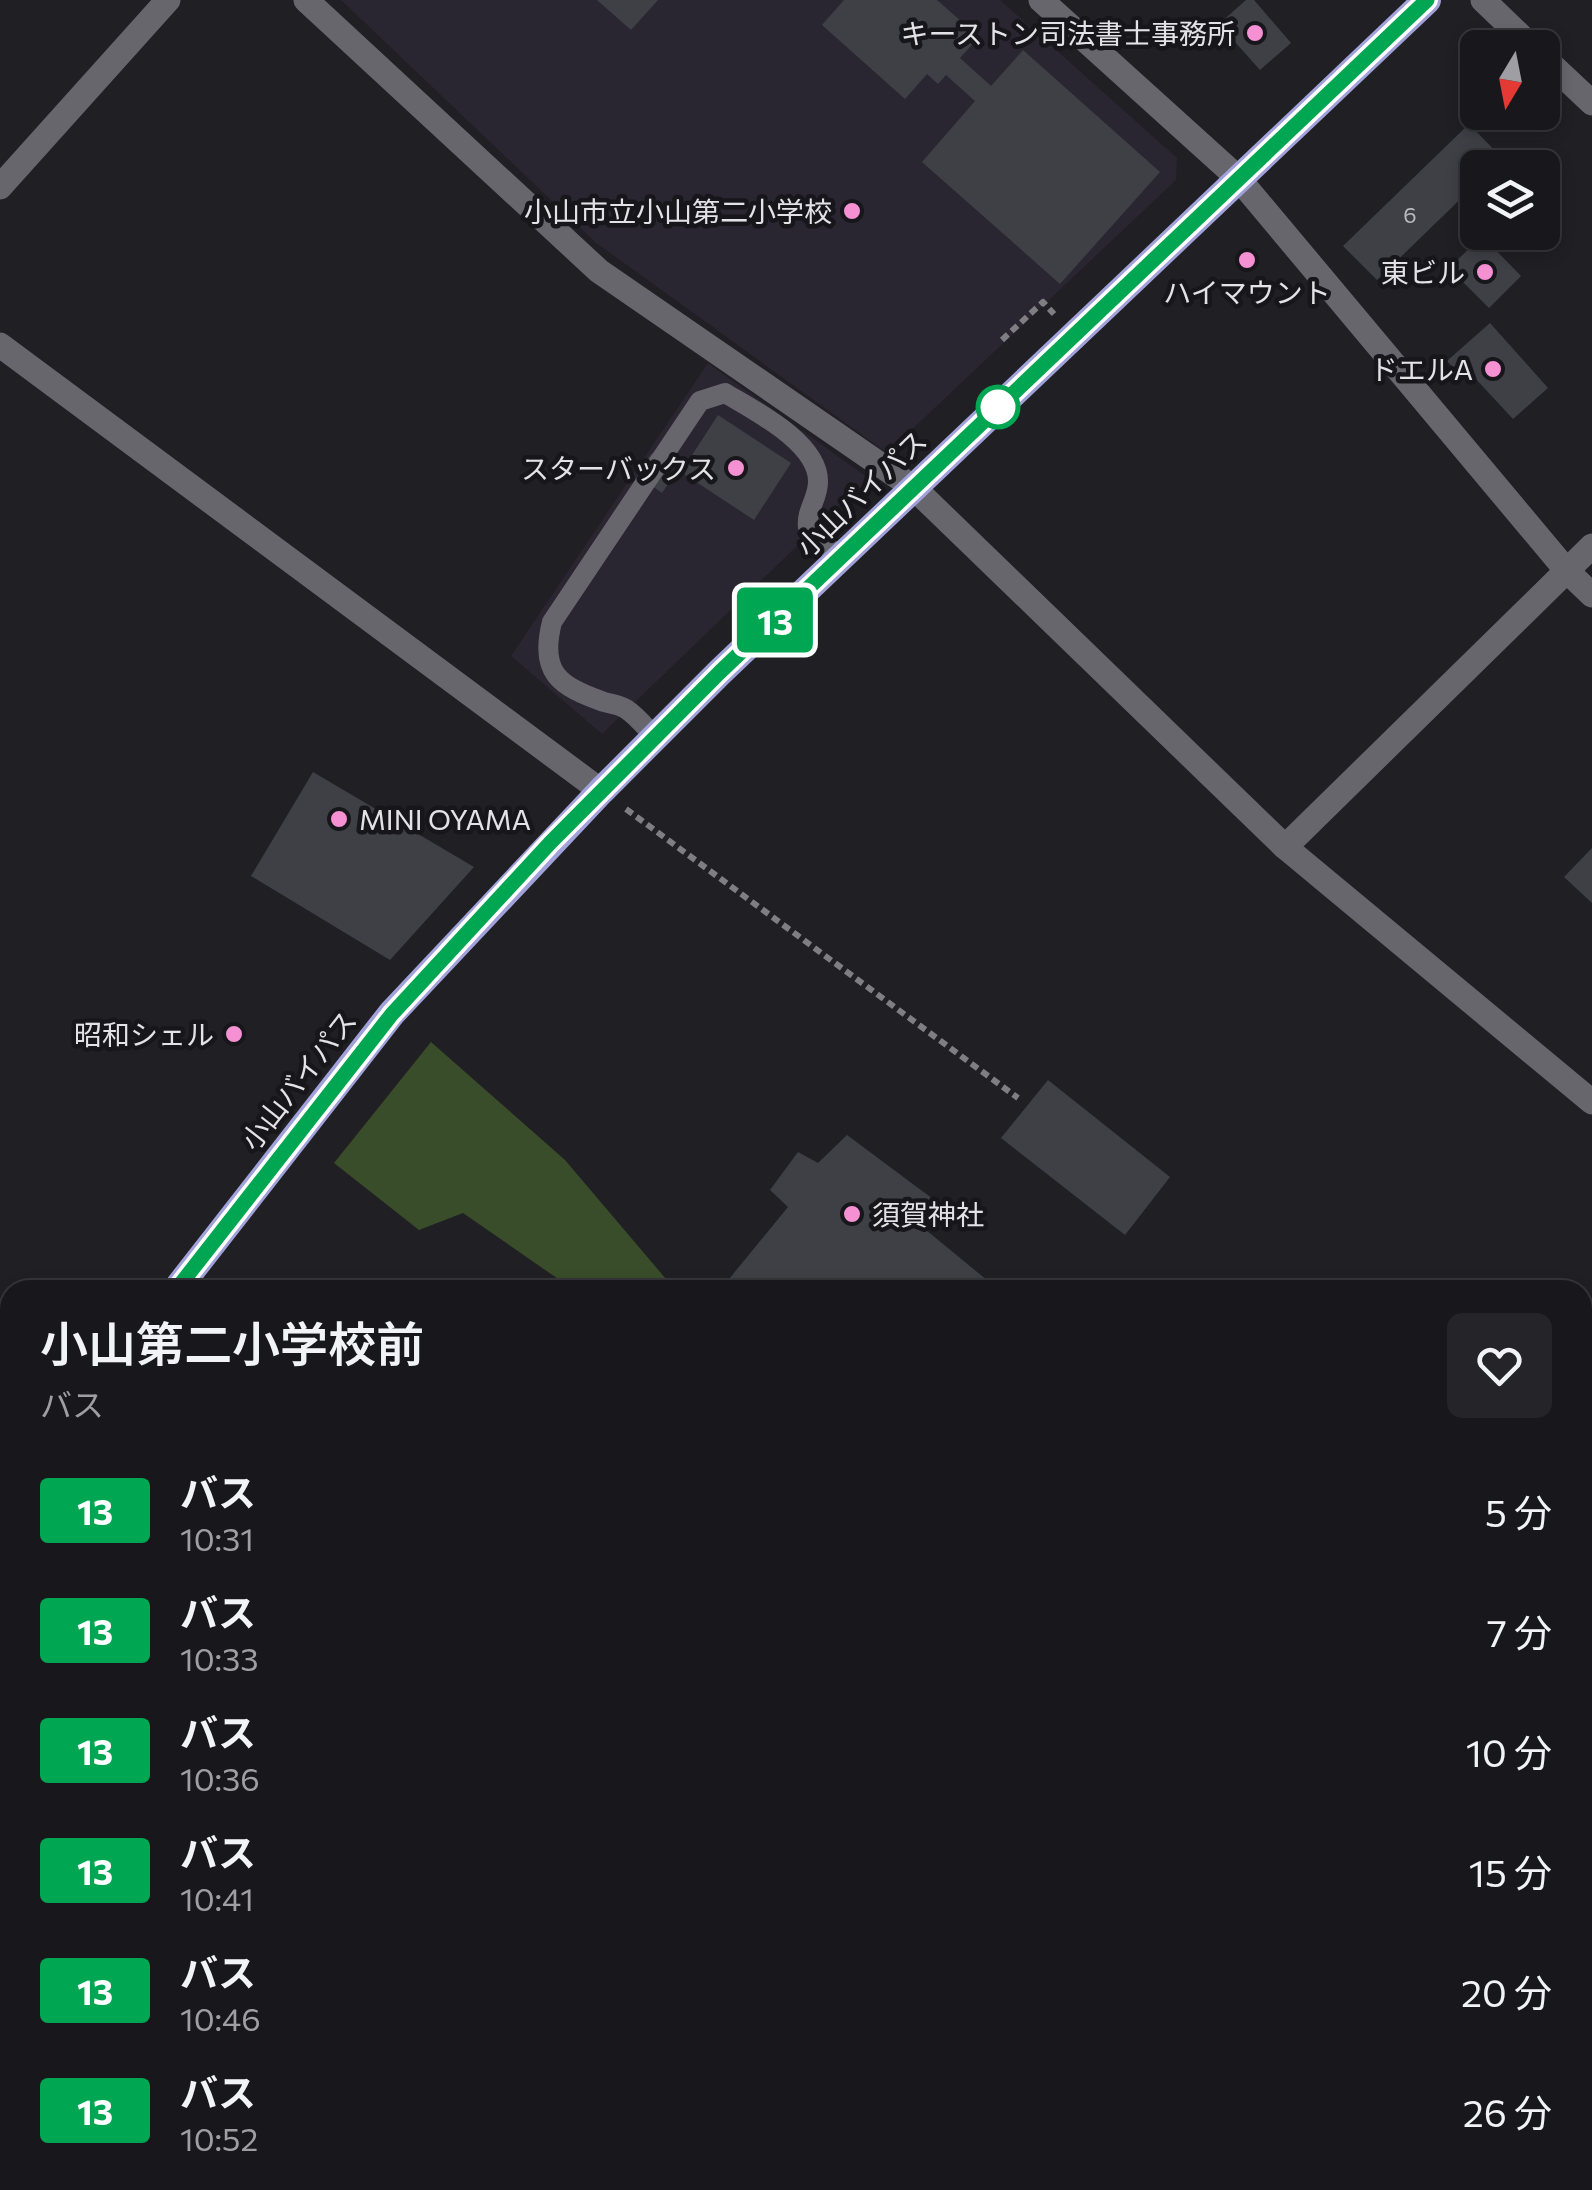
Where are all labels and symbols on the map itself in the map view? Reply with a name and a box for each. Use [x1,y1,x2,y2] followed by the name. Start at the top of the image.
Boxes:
[900,16,1235,50] place label: キーストン司法書士事務所
[1244,22,1266,44] marker: キーストン司法書士事務所
[1460,30,1560,130] north arrow
[524,194,832,228] place label: 小山市立小山第二小学校
[841,200,863,222] marker: 小山市立小山第二小学校
[1403,201,1417,228] house number: 6
[1236,249,1258,271] marker: ハイマウント
[1381,255,1465,289] place label: 東ビル
[1474,261,1496,283] marker: 東ビル
[1163,275,1331,309] place label: ハイマウント
[1370,352,1473,386] place label: ドエルA
[1482,358,1504,380] marker: ドエルA
[977,386,1019,428] unlabelled marker
[789,423,933,563] street label: 小山バイパス
[521,451,716,485] place label: スターバックス
[725,457,747,479] marker: スターバックス
[730,588,820,652] line badge: 13
[359,802,531,836] place label: MINI OYAMA
[328,808,350,830] marker: MINI OYAMA
[233,1004,363,1156] street label: 小山バイパス
[74,1017,214,1051] place label: 昭和シェル
[223,1023,245,1045] marker: 昭和シェル
[872,1197,984,1231] place label: 須賀神社
[841,1203,863,1225] marker: 須賀神社

